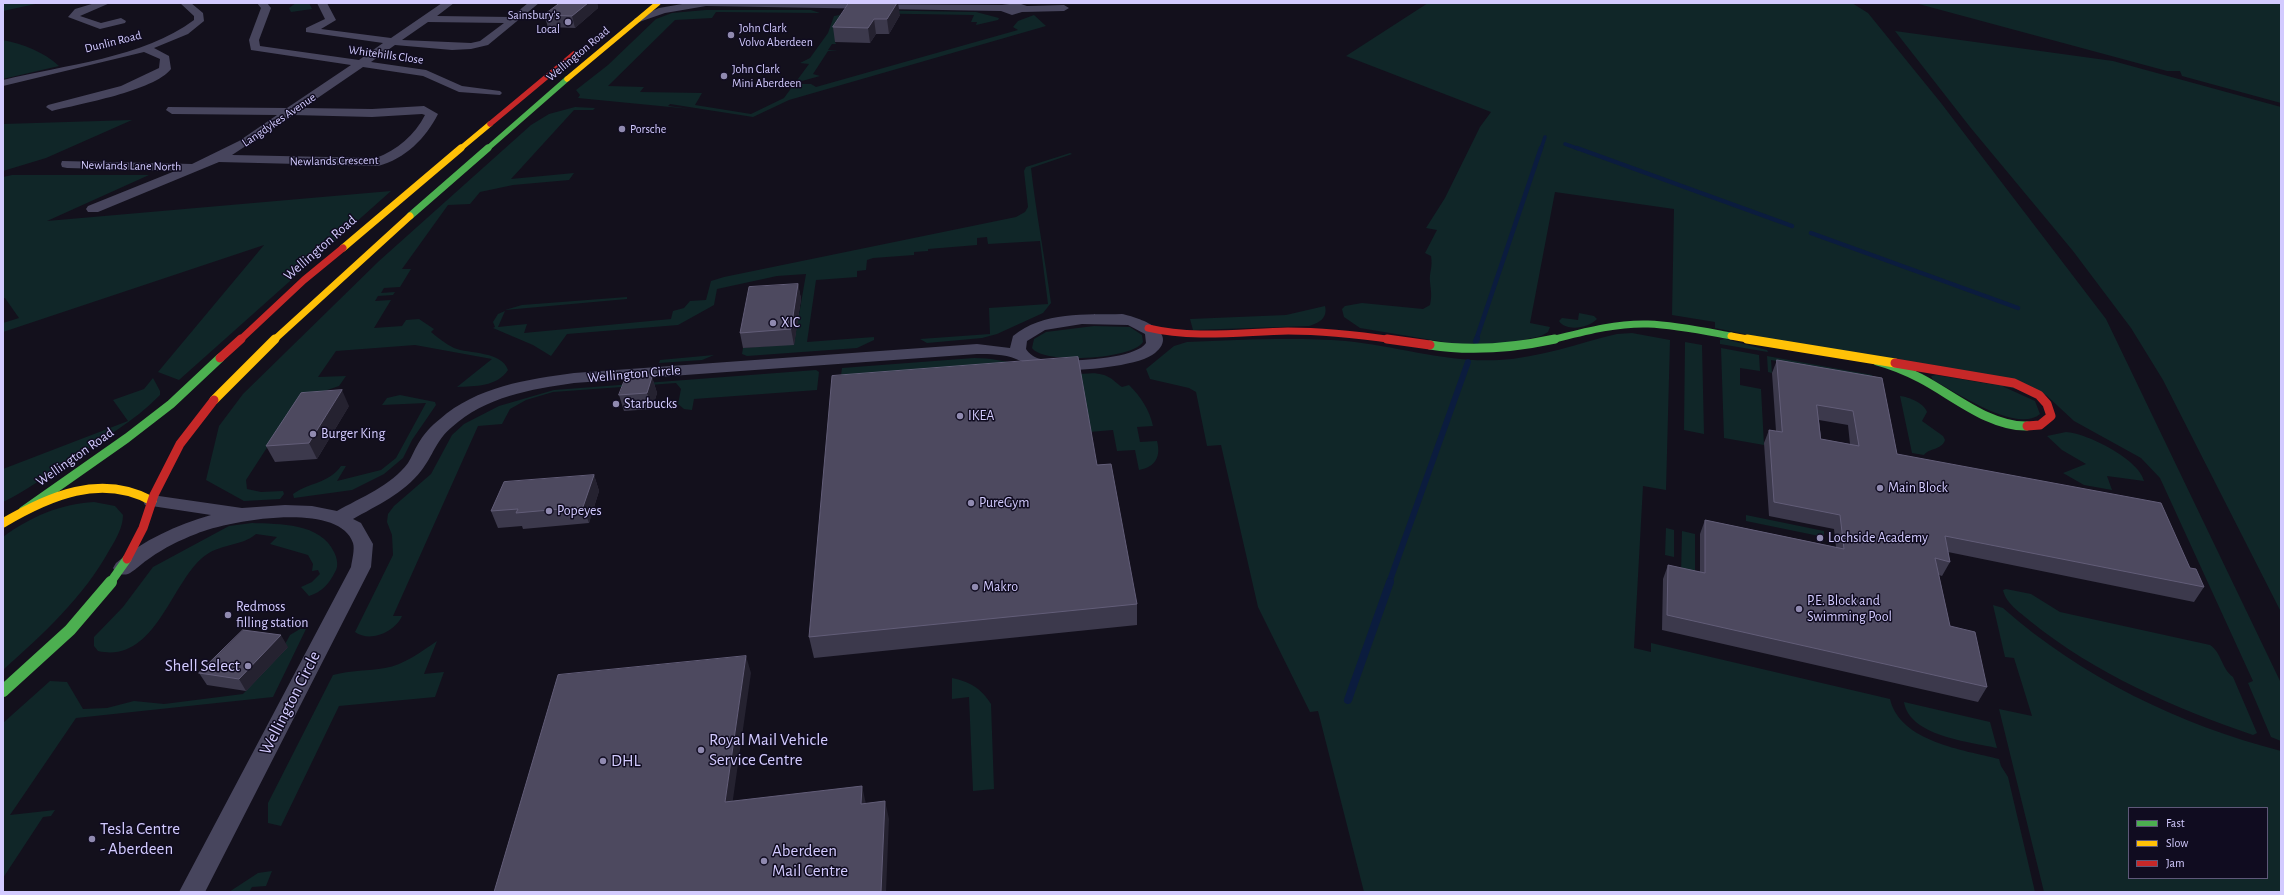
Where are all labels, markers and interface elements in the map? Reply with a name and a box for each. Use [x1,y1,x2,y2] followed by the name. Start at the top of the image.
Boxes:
[508,8,560,36] place label: Sainsbury's Local
[563,17,573,27] marker: Sainsbury's Local
[739,21,813,49] place label: John Clark Volvo Aberdeen
[543,23,613,85] street label: Wellington Road
[83,28,143,56] street label: Dunlin Road
[726,30,736,40] marker: John Clark Volvo Aberdeen
[348,43,424,67] street label: Whitehills Close
[732,62,801,90] place label: John Clark Mini Aberdeen
[719,71,729,81] marker: John Clark Mini Aberdeen
[239,90,319,150] street label: Langdykes Avenue
[630,122,666,136] place label: Porsche
[617,124,627,134] marker: Porsche
[289,153,379,169] street label: Newlands Crescent
[81,158,181,174] street label: Newlands Lane North
[280,212,360,284] street label: Wellington Road
[781,315,800,331] place label: XIC
[768,318,778,328] marker: XIC
[587,362,681,386] street label: Wellington Circle
[624,396,677,412] place label: Starbucks
[611,399,621,409] marker: Starbucks
[968,408,994,424] place label: IKEA
[955,411,965,421] marker: IKEA
[33,424,117,490] street label: Wellington Road
[321,426,385,442] place label: Burger King
[308,429,318,439] marker: Burger King
[1888,480,1948,496] place label: Main Block
[1875,483,1885,493] marker: Main Block
[979,495,1029,511] place label: PureGym
[966,498,976,508] marker: PureGym
[557,503,602,519] place label: Popeyes
[544,506,554,516] marker: Popeyes
[1828,530,1928,546] place label: Lochside Academy
[1815,533,1825,543] marker: Lochside Academy
[983,579,1018,595] place label: Makro
[970,582,980,592] marker: Makro
[1807,593,1892,626] place label: P.E. Block and Swimming Pool
[236,599,308,632] place label: Redmoss filling station
[1794,604,1804,614] marker: P.E. Block and Swimming Pool
[223,610,233,620] marker: Redmoss filling station
[255,648,325,758] street label: Wellington Circle
[165,656,240,676] place label: Shell Select
[243,661,253,671] marker: Shell Select
[709,730,828,770] place label: Royal Mail Vehicle Service Centre
[696,745,706,755] marker: Royal Mail Vehicle Service Centre
[611,751,641,771] place label: DHL
[598,756,608,766] marker: DHL
[2128,807,2268,879] legend
[2166,817,2185,829] text: Fast
[100,819,180,859] place label: Tesla Centre - Aberdeen
[87,834,97,844] marker: Tesla Centre - Aberdeen
[2166,837,2188,849] text: Slow
[772,841,848,881] place label: Aberdeen Mail Centre
[759,856,769,866] marker: Aberdeen Mail Centre
[2166,857,2185,869] text: Jam

